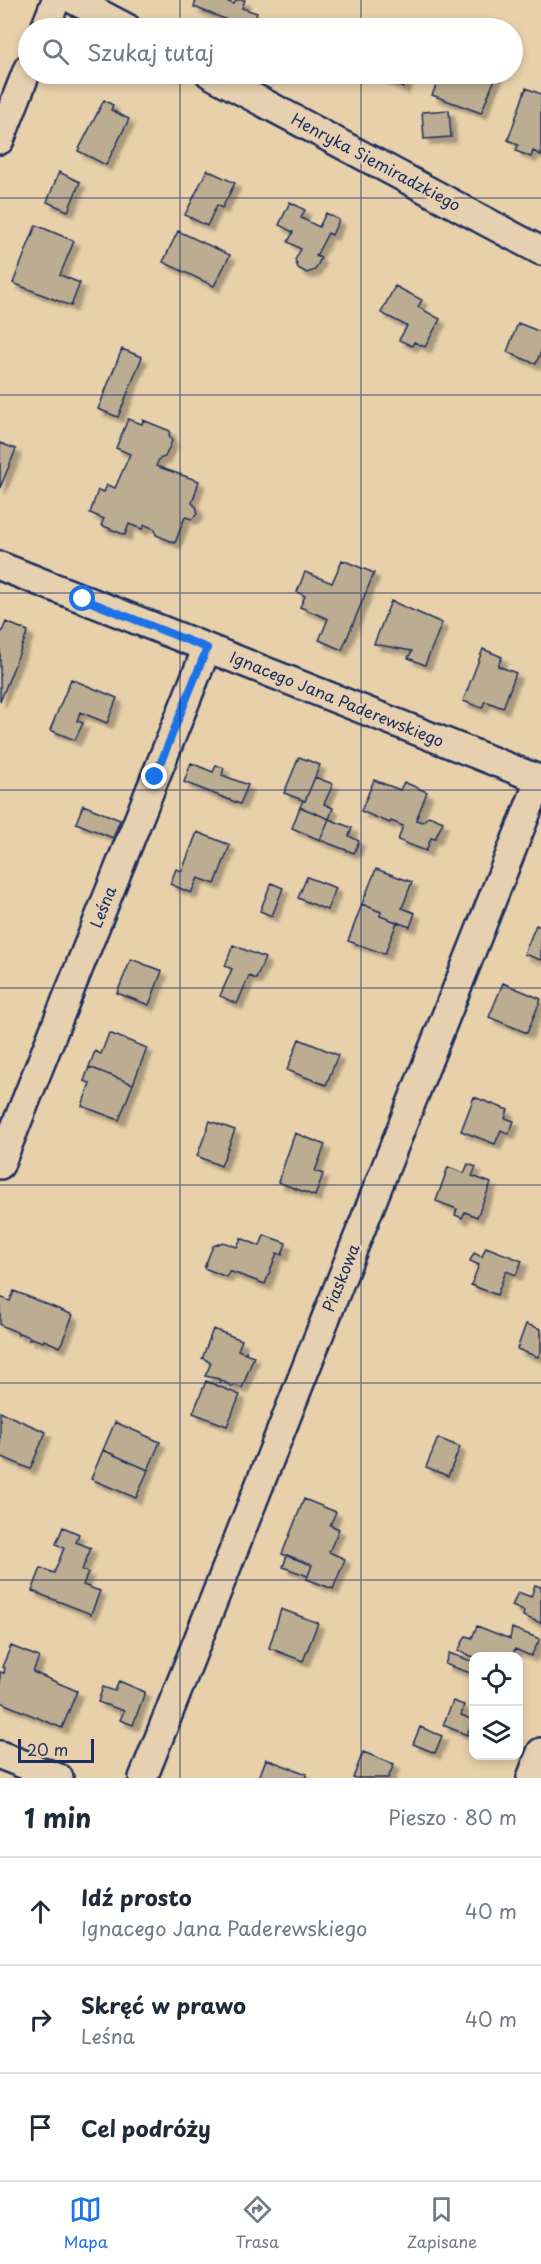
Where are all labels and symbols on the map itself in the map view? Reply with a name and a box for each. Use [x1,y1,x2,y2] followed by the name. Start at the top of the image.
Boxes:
[287,106,466,216] street label: Henryka Siemiradzkiego
[69,585,95,611] route start
[227,644,448,752] street label: Ignacego Jana Paderewskiego
[141,763,167,789] route end
[83,882,121,931] street label: Leśna
[316,1240,365,1315] street label: Piaskowa
[18,1736,94,1764] scale bar

